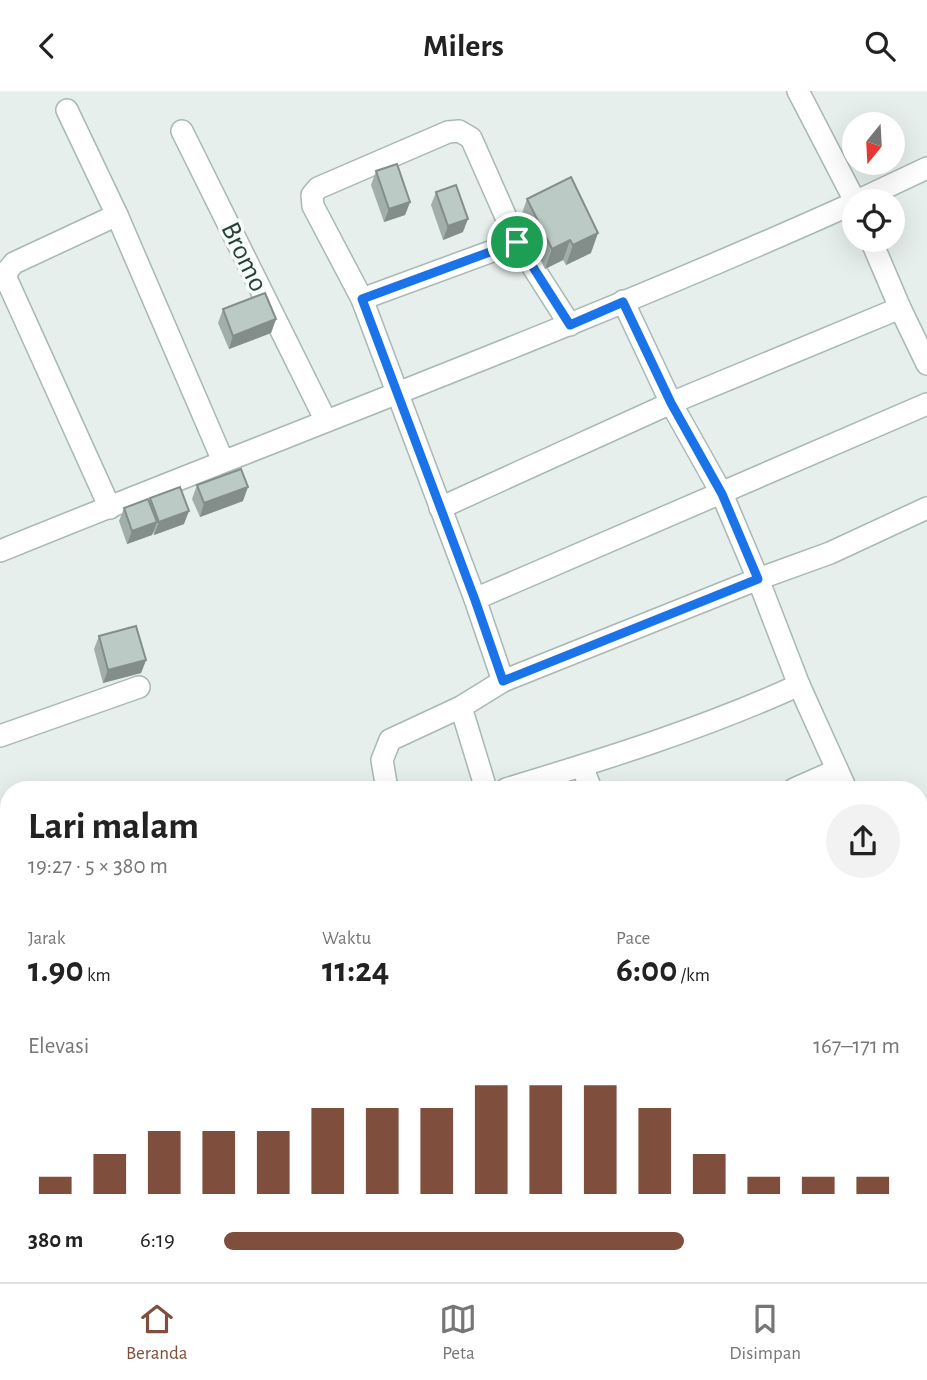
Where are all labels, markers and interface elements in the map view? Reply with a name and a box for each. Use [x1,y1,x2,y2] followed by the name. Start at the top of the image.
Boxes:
[28,27,66,65] icon: back
[861,27,899,65] icon: search
[423,30,504,62] text: Milers
[842,112,905,175] north arrow
[842,112,905,252] map controls
[842,189,905,252] button: locate
[487,212,547,272] pin
[215,218,273,296] street label: Bromo
[498,223,536,261] icon: arrive
[826,804,900,878] button: share
[28,808,199,846] text: Lari malam
[28,855,168,878] text: 19:27 · 5 × 380 m
[28,929,66,948] text: Jarak
[322,929,371,948] text: Waktu
[616,929,650,948] text: Pace
[28,953,84,988] text: 1.90
[322,953,389,988] text: 11:24
[616,953,677,988] text: 6:00
[84,966,111,985] text: km
[677,966,710,985] text: /km
[28,1035,89,1058] text: Elevasi
[813,1035,900,1058] text: 167–171 m
[28,1229,83,1252] text: 380 m
[140,1229,175,1252] text: 6:19
[126,1300,188,1365] tab: Beranda
[439,1300,477,1365] tab: Peta
[729,1300,801,1365] tab: Disimpan

